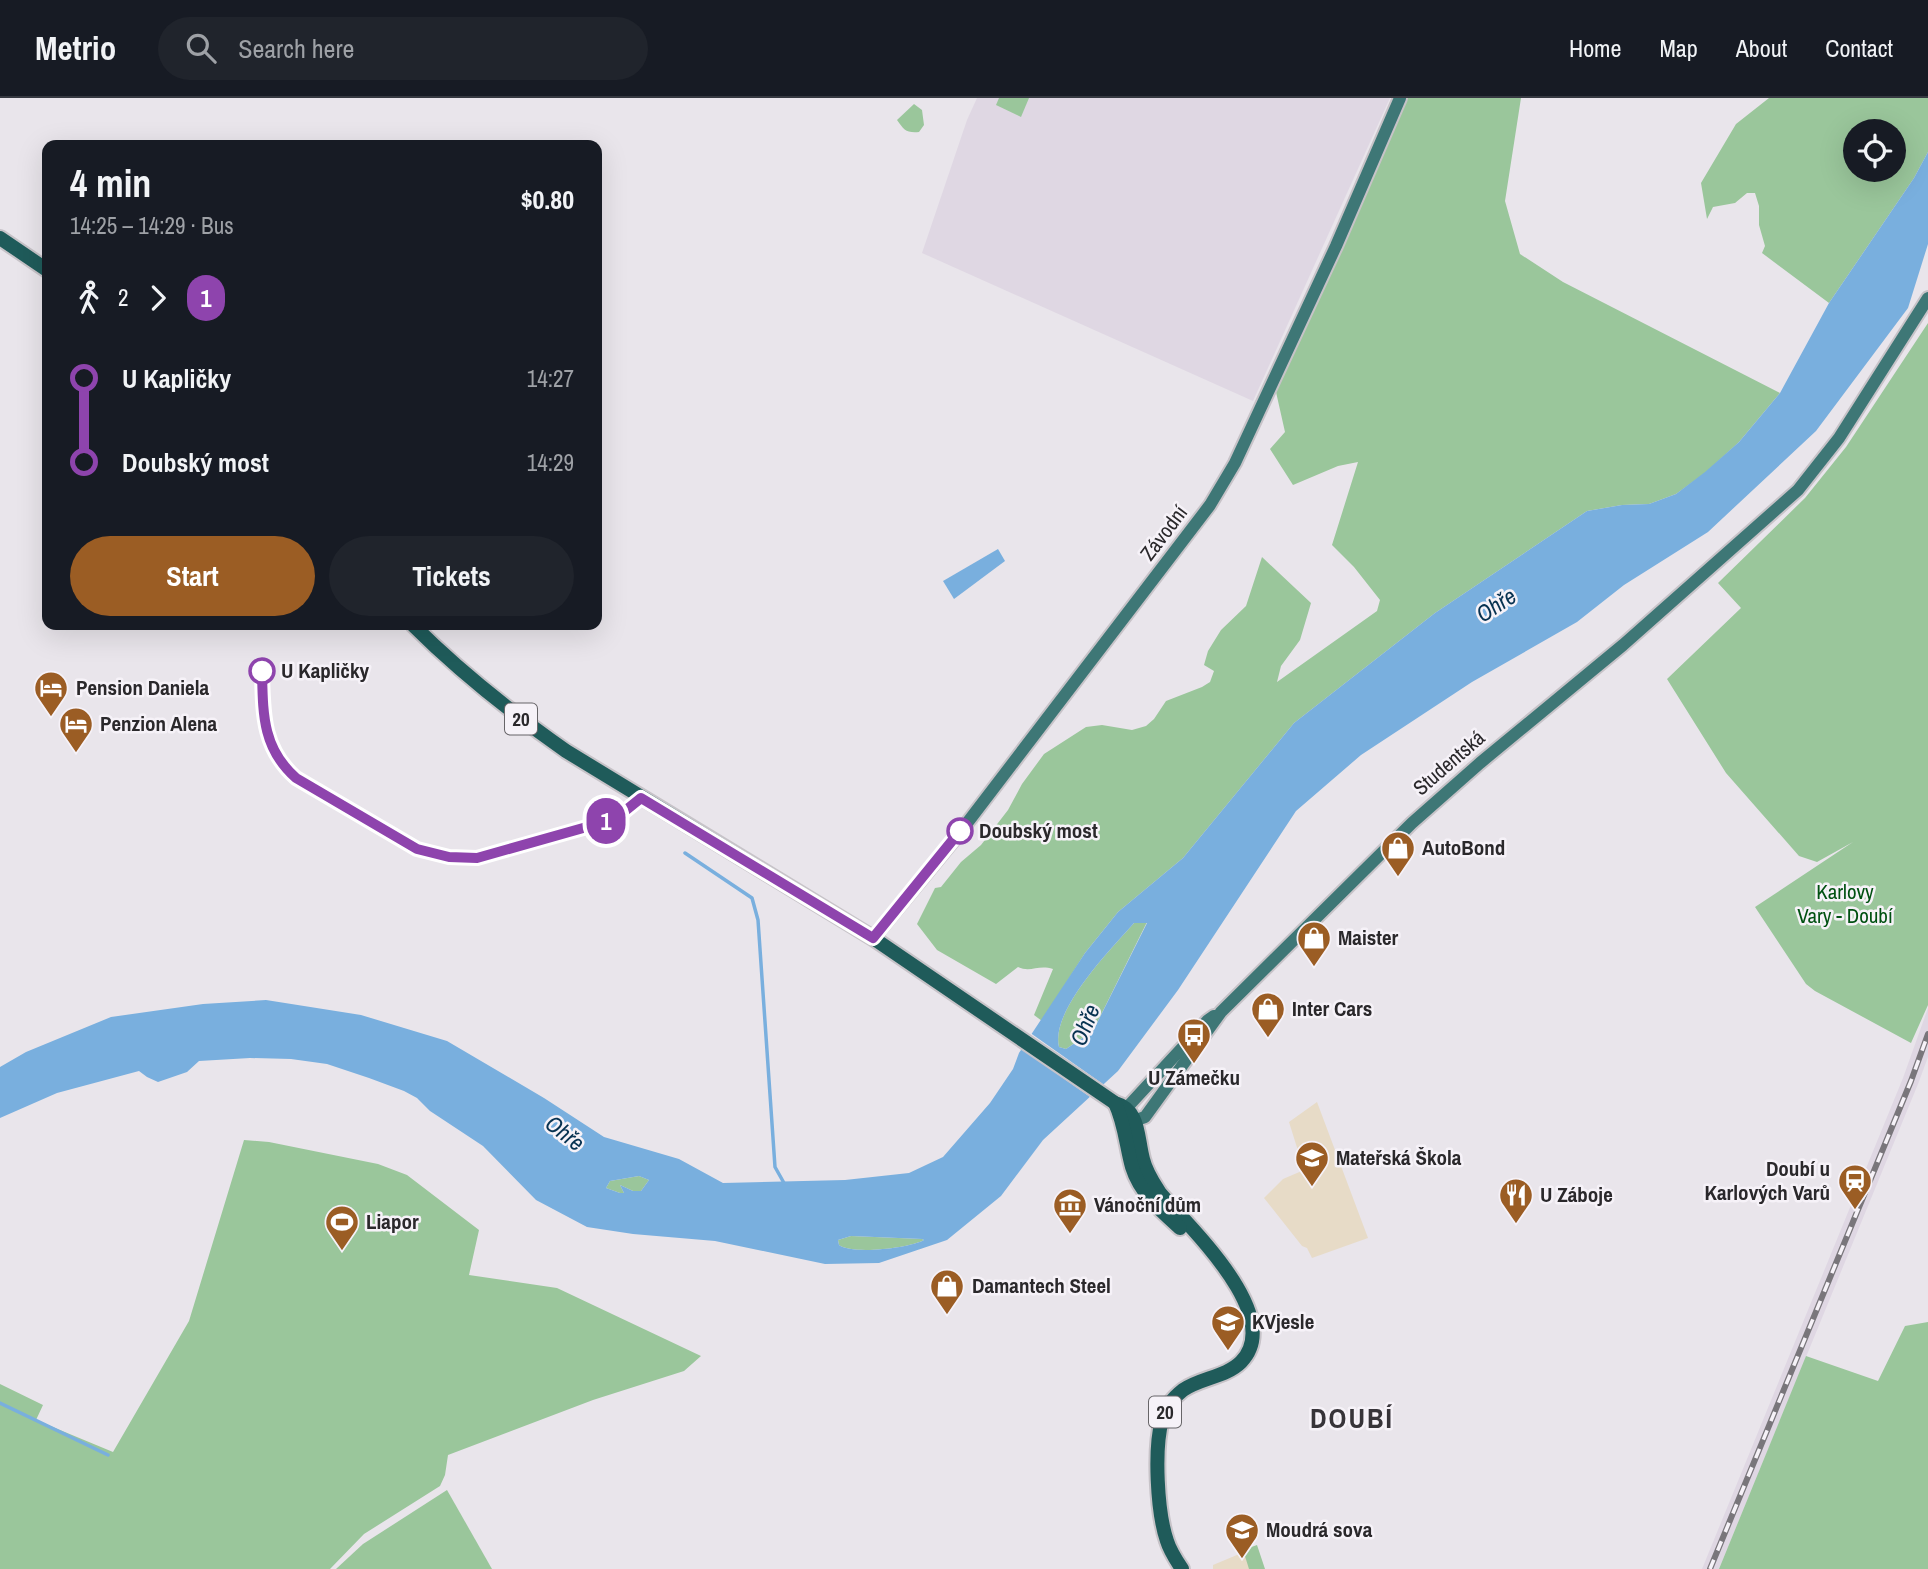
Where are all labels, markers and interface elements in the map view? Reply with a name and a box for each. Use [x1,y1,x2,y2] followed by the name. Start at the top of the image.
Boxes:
[158,17,648,80] search box
[35,26,116,70] text: Metrio
[182,29,220,67] icon: search
[238,31,354,66] text: Search here
[1569,32,1621,64] text: Home
[1659,32,1698,64] text: Map
[1736,32,1787,64] text: About
[1825,32,1893,64] text: Contact
[1843,119,1906,182] map controls
[1843,119,1906,182] button: locate
[70,158,151,209] text: 4 min
[521,182,574,217] text: $0.80
[70,210,234,241] text: 14:25 – 14:29 · Bus
[70,279,108,317] icon: walk
[139,279,177,317] icon: forward
[118,282,129,313] text: 2
[201,282,211,314] text: 1
[122,361,231,396] text: U Kapličky
[527,363,574,394] text: 14:27
[122,445,269,480] text: Doubský most
[527,447,574,478] text: 14:29
[1133,499,1194,566] street label: Závodní
[70,536,315,616] button: Start
[329,536,574,616] button: Tickets
[1470,580,1522,629] water label: Ohře
[281,656,369,685] place label: U Kapličky
[249,658,275,684] marker: U Kapličky
[32,669,70,718] hotel icon: Pension Daniela
[76,673,209,702] place label: Pension Daniela
[505,704,537,734] road number: 20
[57,705,95,754] hotel icon: Penzion Alena
[100,709,217,738] place label: Penzion Alena
[1407,723,1491,802] street label: Studentská
[583,798,629,844] line badge: 1
[601,805,611,837] text: 1
[979,816,1098,845] place label: Doubský most
[947,818,973,844] marker: Doubský most
[1379,829,1417,878] shop icon: AutoBond
[1422,833,1505,862] place label: AutoBond
[1797,877,1893,930] park label: Karlovy Vary - Doubí
[1295,919,1333,968] shop icon: Maister
[1338,923,1399,952] place label: Maister
[1249,990,1287,1039] shop icon: Inter Cars
[1292,994,1372,1023] place label: Inter Cars
[1062,1000,1107,1050] water label: Ohře
[1175,1016,1213,1065] bus stop icon: U Zámečku
[1148,1063,1240,1092] place label: U Zámečku
[539,1107,591,1158] water label: Ohře
[1293,1139,1331,1188] school or university icon: Mateřská Škola
[1336,1143,1462,1172] place label: Mateřská Škola
[1705,1154,1830,1207] place label: Doubí u Karlových Varů
[1836,1162,1874,1211] station icon: Doubí u Karlových Varů
[1497,1176,1535,1225] restaurant icon: U Záboje
[1540,1180,1613,1209] place label: U Záboje
[1051,1186,1089,1235] museum icon: Vánoční dům
[1094,1190,1201,1219] place label: Vánoční dům
[323,1203,361,1252] sports icon: Liapor
[366,1207,419,1236] place label: Liapor
[928,1267,966,1316] shop icon: Damantech Steel
[972,1271,1111,1300] place label: Damantech Steel
[1209,1303,1247,1352] school or university icon: KVjesle
[1252,1307,1314,1336] place label: KVjesle
[1149,1396,1181,1428] road number: 20
[1310,1399,1394,1437] district label: DOUBÍ
[1223,1511,1261,1560] school or university icon: Moudrá sova
[1266,1515,1373,1544] place label: Moudrá sova

